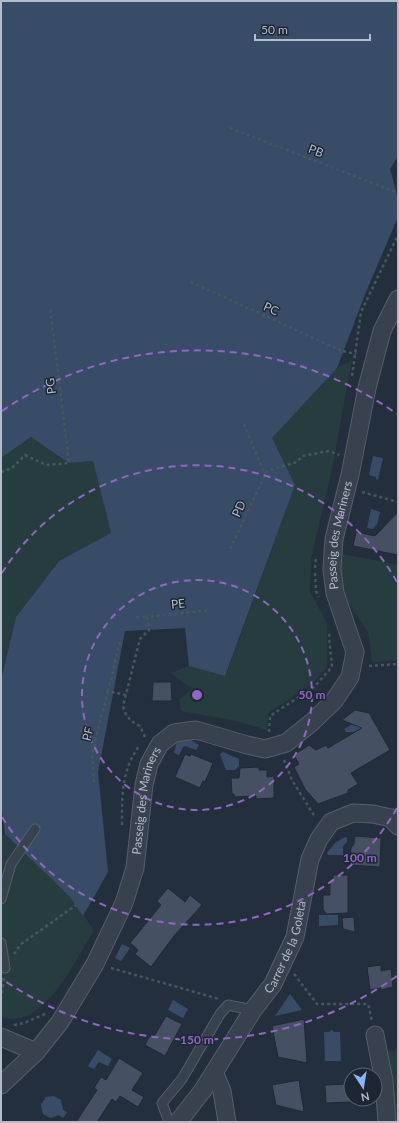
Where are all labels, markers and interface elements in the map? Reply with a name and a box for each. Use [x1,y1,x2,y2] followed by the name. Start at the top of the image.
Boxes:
[255,16,370,42] scale bar
[261,22,288,37] text: 50 m
[307,141,326,160] street label: PB
[261,299,281,318] street label: PC
[42,377,59,395] street label: PG
[324,479,355,590] street label: Passeig des Mariners
[228,498,249,519] street label: PD
[170,595,186,612] street label: PE
[299,687,325,702] text: 50 m
[190,688,204,702] centre of rings
[79,725,97,742] street label: PF
[128,744,164,855] street label: Passeig des Mariners
[343,850,377,865] text: 100 m
[260,899,309,996] street label: Carrer de la Goleta
[180,1032,214,1047] text: 150 m
[343,1067,383,1107] north arrow
[360,1090,371,1105] text: N

